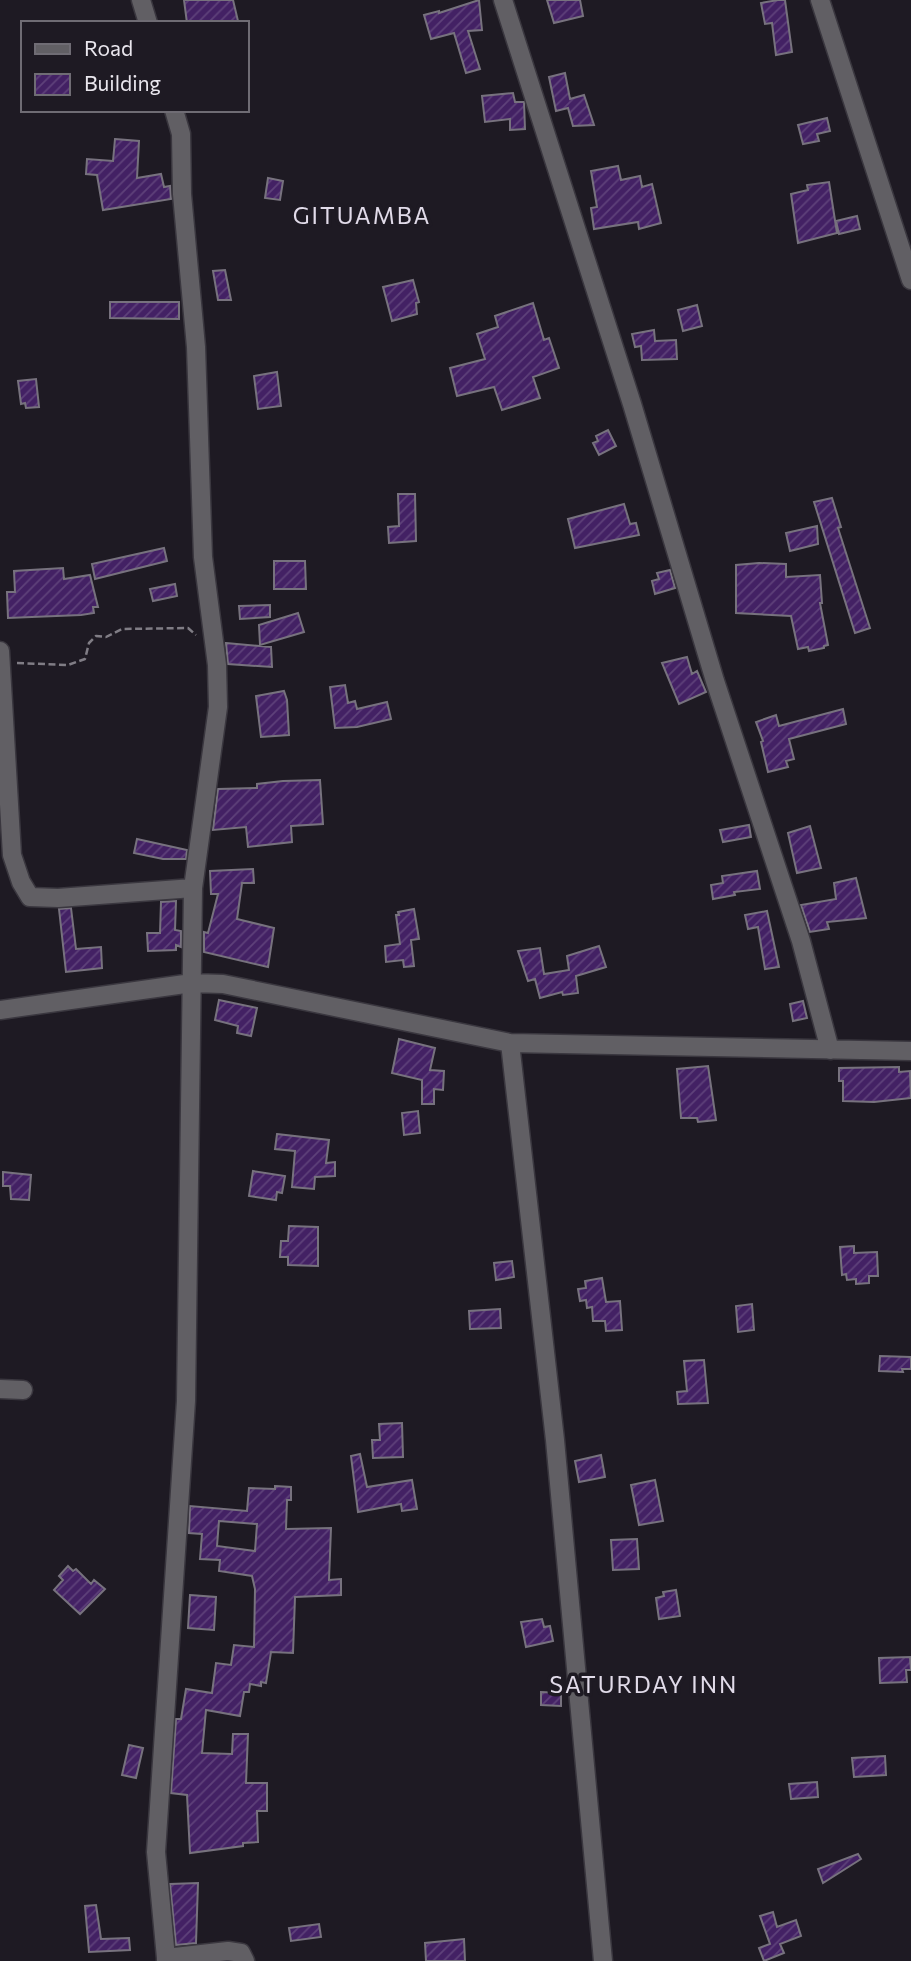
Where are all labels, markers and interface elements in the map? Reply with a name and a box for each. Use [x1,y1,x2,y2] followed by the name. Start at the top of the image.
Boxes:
[21,21,248,112] legend
[84,35,133,60] text: Road
[84,70,161,95] text: Building
[293,201,431,229] district label: GITUAMBA
[550,1670,738,1698] district label: SATURDAY INN

